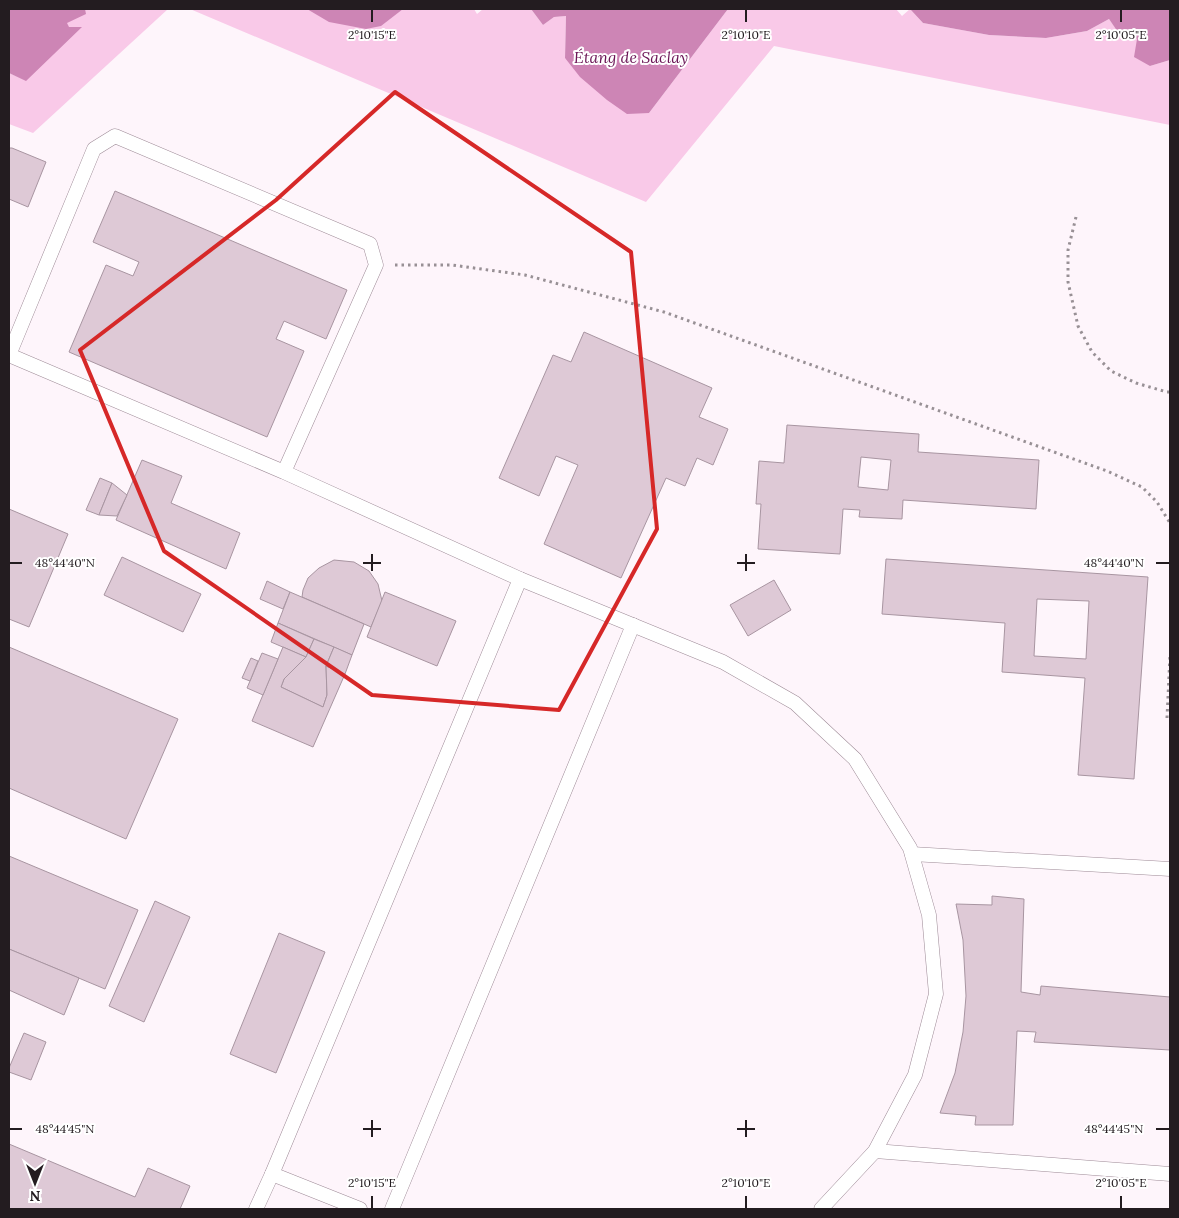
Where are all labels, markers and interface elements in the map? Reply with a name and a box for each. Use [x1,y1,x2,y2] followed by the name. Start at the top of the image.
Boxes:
[348,27,396,42] text: 2°10'15"E
[721,27,771,42] text: 2°10'10"E
[1095,27,1147,42] text: 2°10'05"E
[574,47,688,67] water label: Étang de Saclay
[35,555,95,570] text: 48°44'40"N
[1084,555,1144,570] text: 48°44'40"N
[36,1121,94,1136] text: 48°44'45"N
[1085,1121,1143,1136] text: 48°44'45"N
[10,1158,60,1208] north arrow
[348,1175,396,1190] text: 2°10'15"E
[721,1175,771,1190] text: 2°10'10"E
[1095,1175,1147,1190] text: 2°10'05"E
[29,1187,40,1205] text: N

